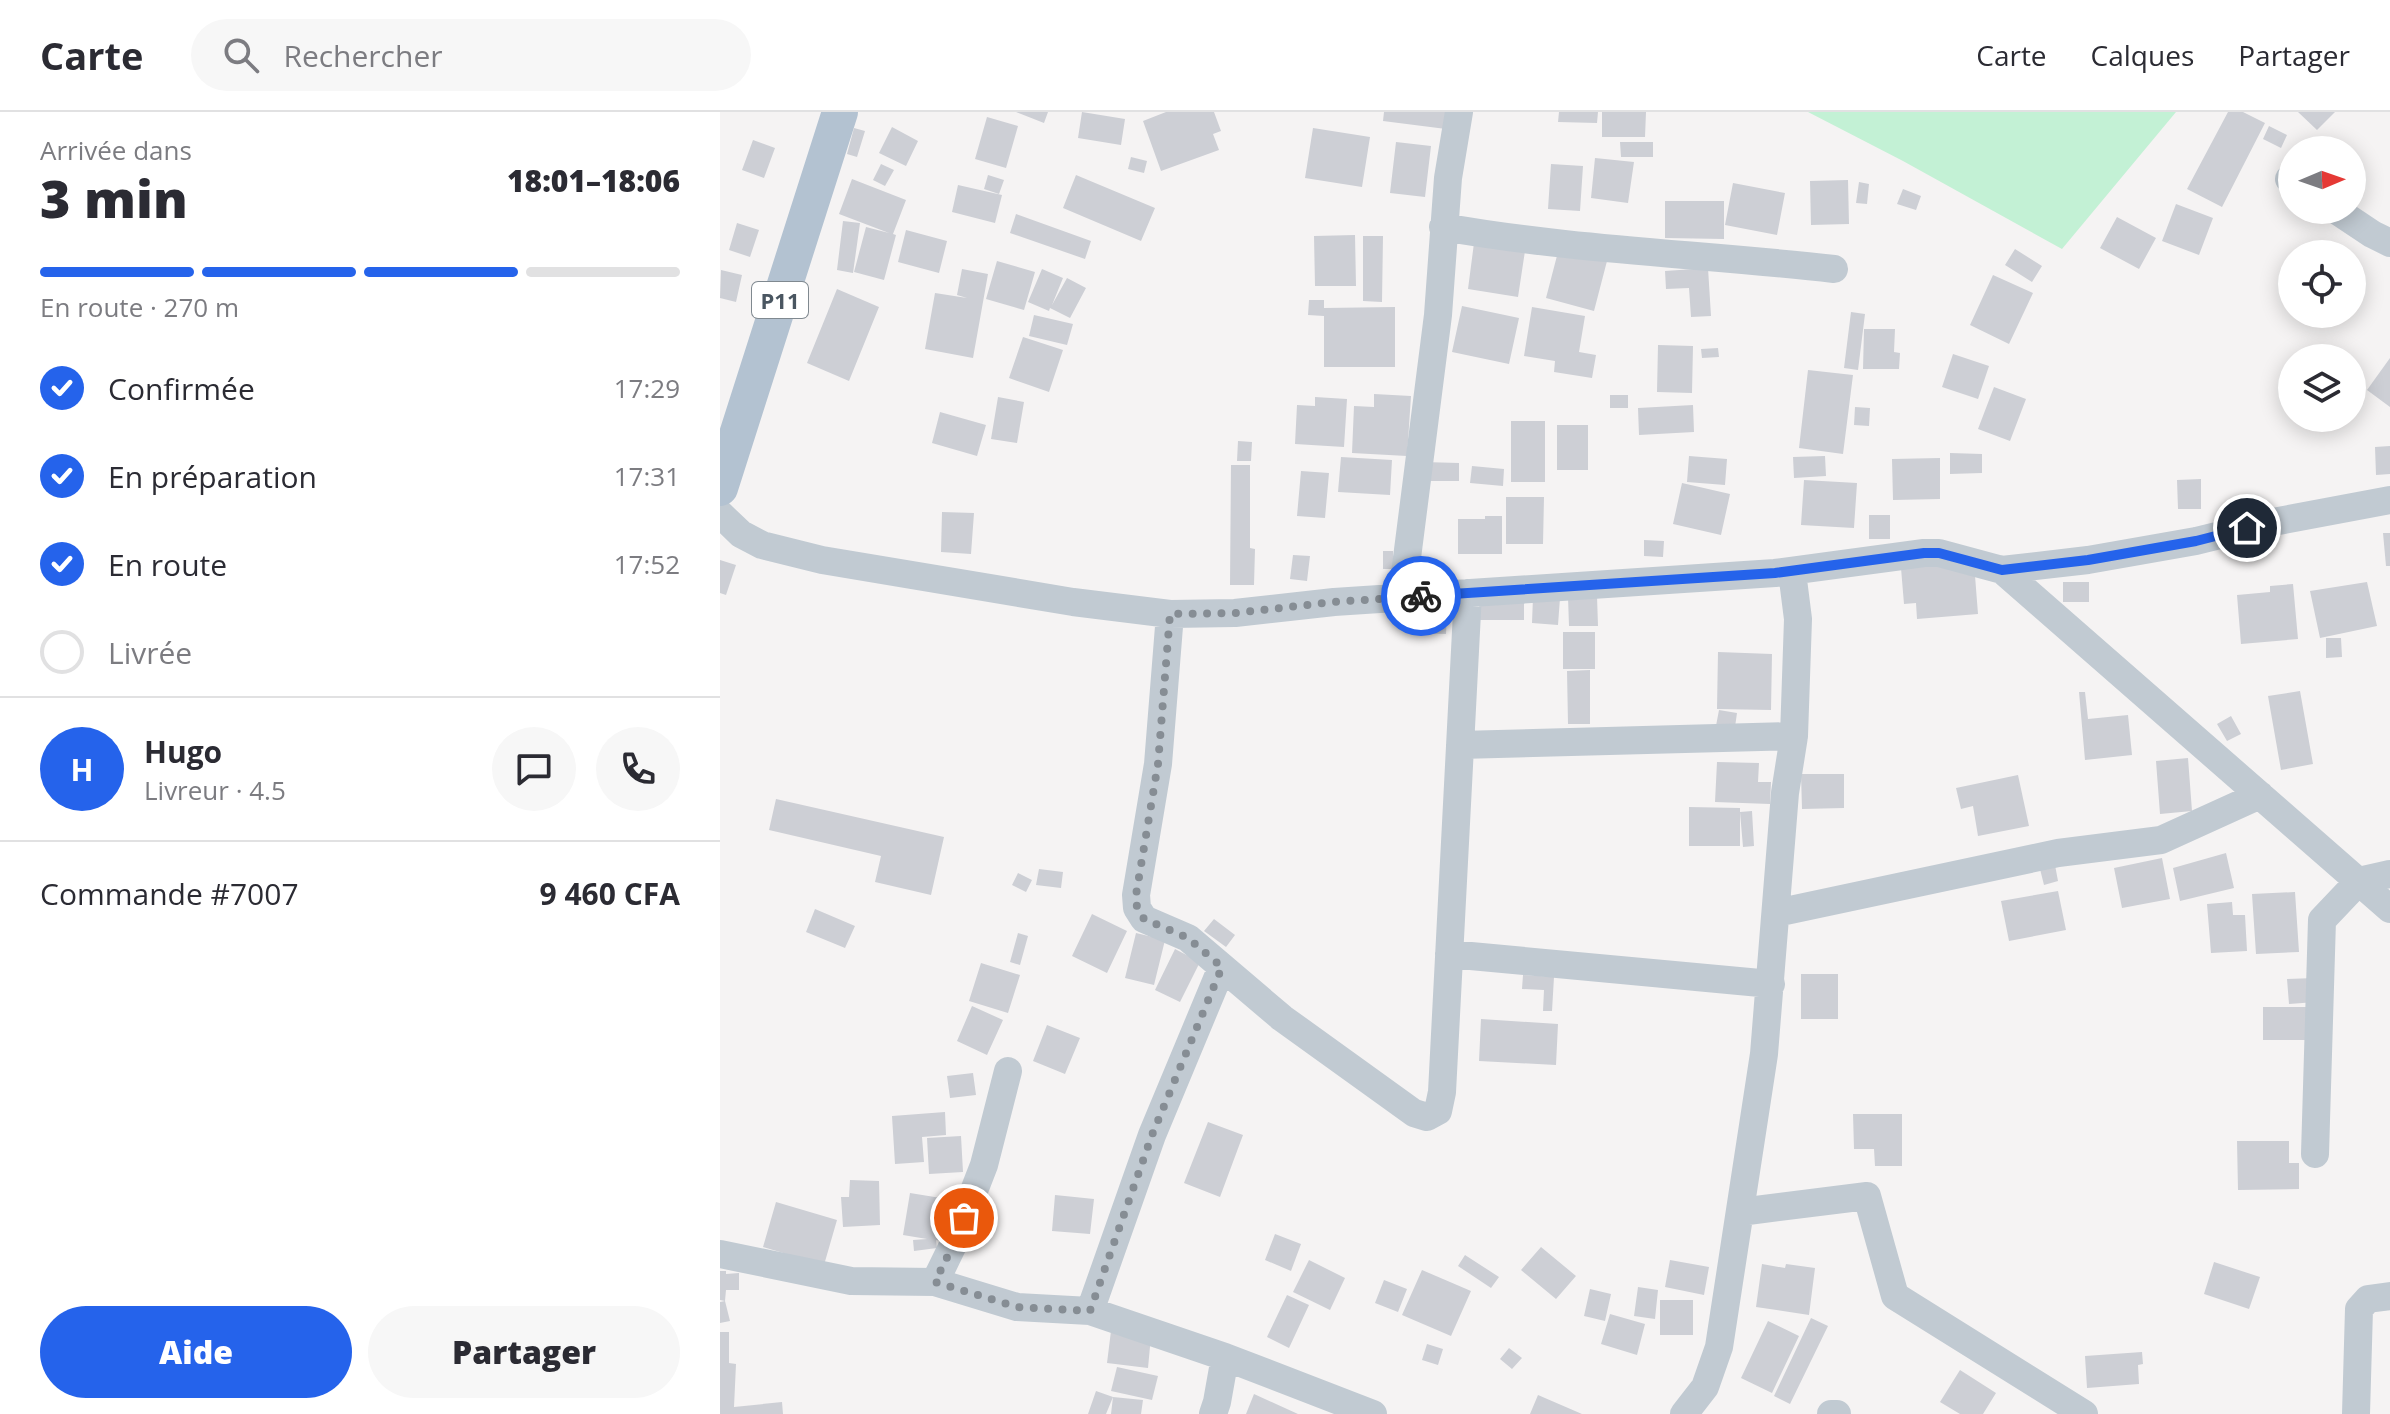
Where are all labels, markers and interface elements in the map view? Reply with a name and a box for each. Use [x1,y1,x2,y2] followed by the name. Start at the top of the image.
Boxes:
[191,19,751,91] search box
[40,29,143,81] text: Carte
[219,33,263,77] icon: search
[283,35,443,76] text: Rechercher
[1976,36,2047,74] text: Carte
[2091,36,2194,74] text: Calques
[2238,36,2350,74] text: Partager
[40,132,192,168] text: Arrivée dans
[2278,136,2366,224] north arrow
[2278,136,2366,432] map controls
[507,160,680,201] text: 18:01–18:06
[40,162,188,233] text: 3 min
[2278,240,2366,328] button: locate
[752,282,808,318] road number: P11
[40,289,239,325] text: En route · 270 m
[2278,344,2366,432] button: layers
[40,366,84,410] icon: check
[108,368,255,409] text: Confirmée
[614,370,680,406] text: 17:29
[40,454,84,498] icon: check
[108,456,317,497] text: En préparation
[614,458,680,494] text: 17:31
[2213,494,2281,562] pin
[2225,506,2269,550] icon: home
[40,542,84,586] icon: check
[108,544,227,585] text: En route
[614,546,680,582] text: 17:52
[1381,556,1461,636] courier
[1399,574,1443,618] icon: bike
[108,632,192,673] text: Livrée
[492,727,576,811] button: chat
[596,727,680,811] button: phone
[144,731,222,772] text: Hugo
[71,749,93,790] text: H
[144,772,286,808] text: Livreur · 4.5
[40,873,299,914] text: Commande #7007
[540,873,680,914] text: 9 460 CFA
[930,1184,998,1252] pin
[942,1196,986,1240] icon: bag
[40,1306,352,1398] button: Aide
[368,1306,680,1398] button: Partager

